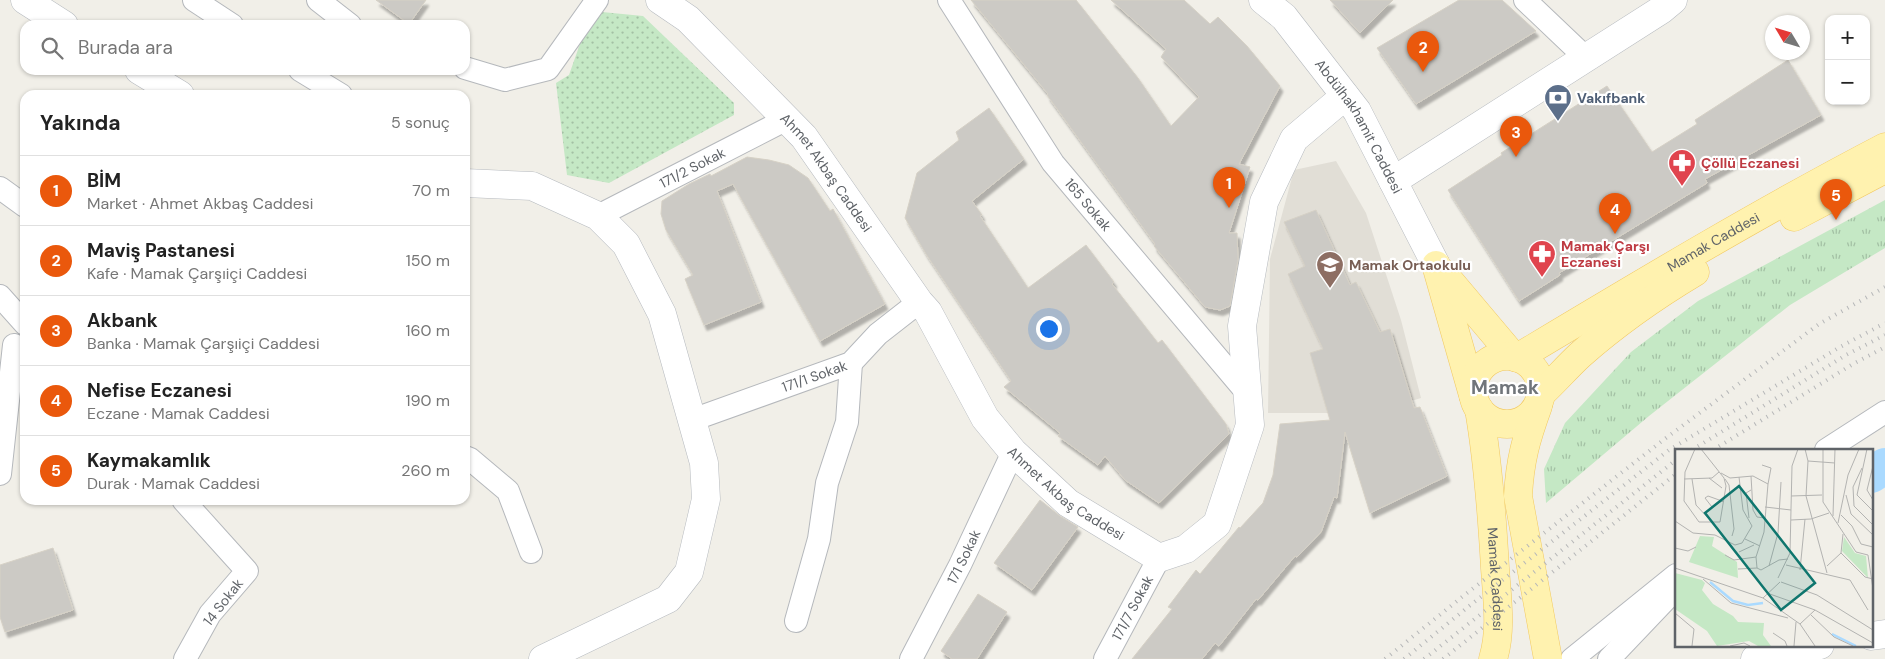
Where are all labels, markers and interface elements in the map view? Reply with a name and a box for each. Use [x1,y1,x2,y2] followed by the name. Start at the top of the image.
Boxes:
[1765,15,1810,60] north arrow
[1825,15,1870,105] map controls
[1825,15,1870,60] button: +
[20,20,470,75] search box
[1407,31,1439,72] pin: 2
[38,34,66,62] icon: search
[78,35,173,60] text: Burada ara
[1311,55,1407,196] street label: Abdülhakhamit Caddesi
[1825,60,1870,105] button: −
[1543,83,1573,122] bank icon: Vakıfbank
[1577,89,1645,107] place label: Vakıfbank
[40,109,121,137] text: Yakında
[776,109,876,235] street label: Ahmet Akbaş Caddesi
[391,112,450,133] text: 5 sonuç
[1500,116,1532,157] pin: 3
[656,143,728,192] street label: 171/2 Sokak
[1667,148,1697,187] pharmacy icon: Çöllü Eczanesi
[1701,154,1799,172] place label: Çöllü Eczanesi
[1213,167,1245,208] pin: 1
[87,168,121,193] text: BİM
[1061,175,1116,235] street label: 165 Sokak
[1820,179,1852,220] pin: 5
[53,180,59,201] text: 1
[412,180,450,201] text: 70 m
[87,193,313,214] text: Market · Ahmet Akbaş Caddesi
[1599,193,1631,234] pin: 4
[1664,208,1763,276] street label: Mamak Caddesi
[1561,237,1650,271] place label: Mamak Çarşı Eczanesi
[87,238,235,263] text: Maviş Pastanesi
[1527,239,1557,278] pharmacy icon: Mamak Çarşı Eczanesi
[51,250,61,271] text: 2
[406,250,450,271] text: 150 m
[1315,250,1345,289] school or university icon: Mamak Ortaokulu
[1349,256,1471,274] place label: Mamak Ortaokulu
[87,263,307,284] text: Kafe · Mamak Çarşıiçi Caddesi
[87,308,158,333] text: Akbank
[1036,316,1062,342] your location
[51,320,61,341] text: 3
[406,320,450,341] text: 160 m
[87,333,320,354] text: Banka · Mamak Çarşıiçi Caddesi
[779,356,849,396] street label: 171/1 Sokak
[1471,375,1539,400] district label: Mamak
[87,378,232,403] text: Nefise Eczanesi
[51,390,61,411] text: 4
[406,390,450,411] text: 190 m
[87,403,270,424] text: Eczane · Mamak Caddesi
[1004,443,1128,544] street label: Ahmet Akbaş Caddesi
[87,448,211,473] text: Kaymakamlık
[1675,449,1872,646] inset map
[51,460,61,481] text: 5
[401,460,450,481] text: 260 m
[87,473,260,494] text: Durak · Mamak Caddesi
[943,527,984,587] street label: 171 Sokak
[1483,527,1507,631] street label: Mamak Caddesi
[1108,572,1157,643] street label: 171/7 Sokak
[199,575,247,629] street label: 14 Sokak

